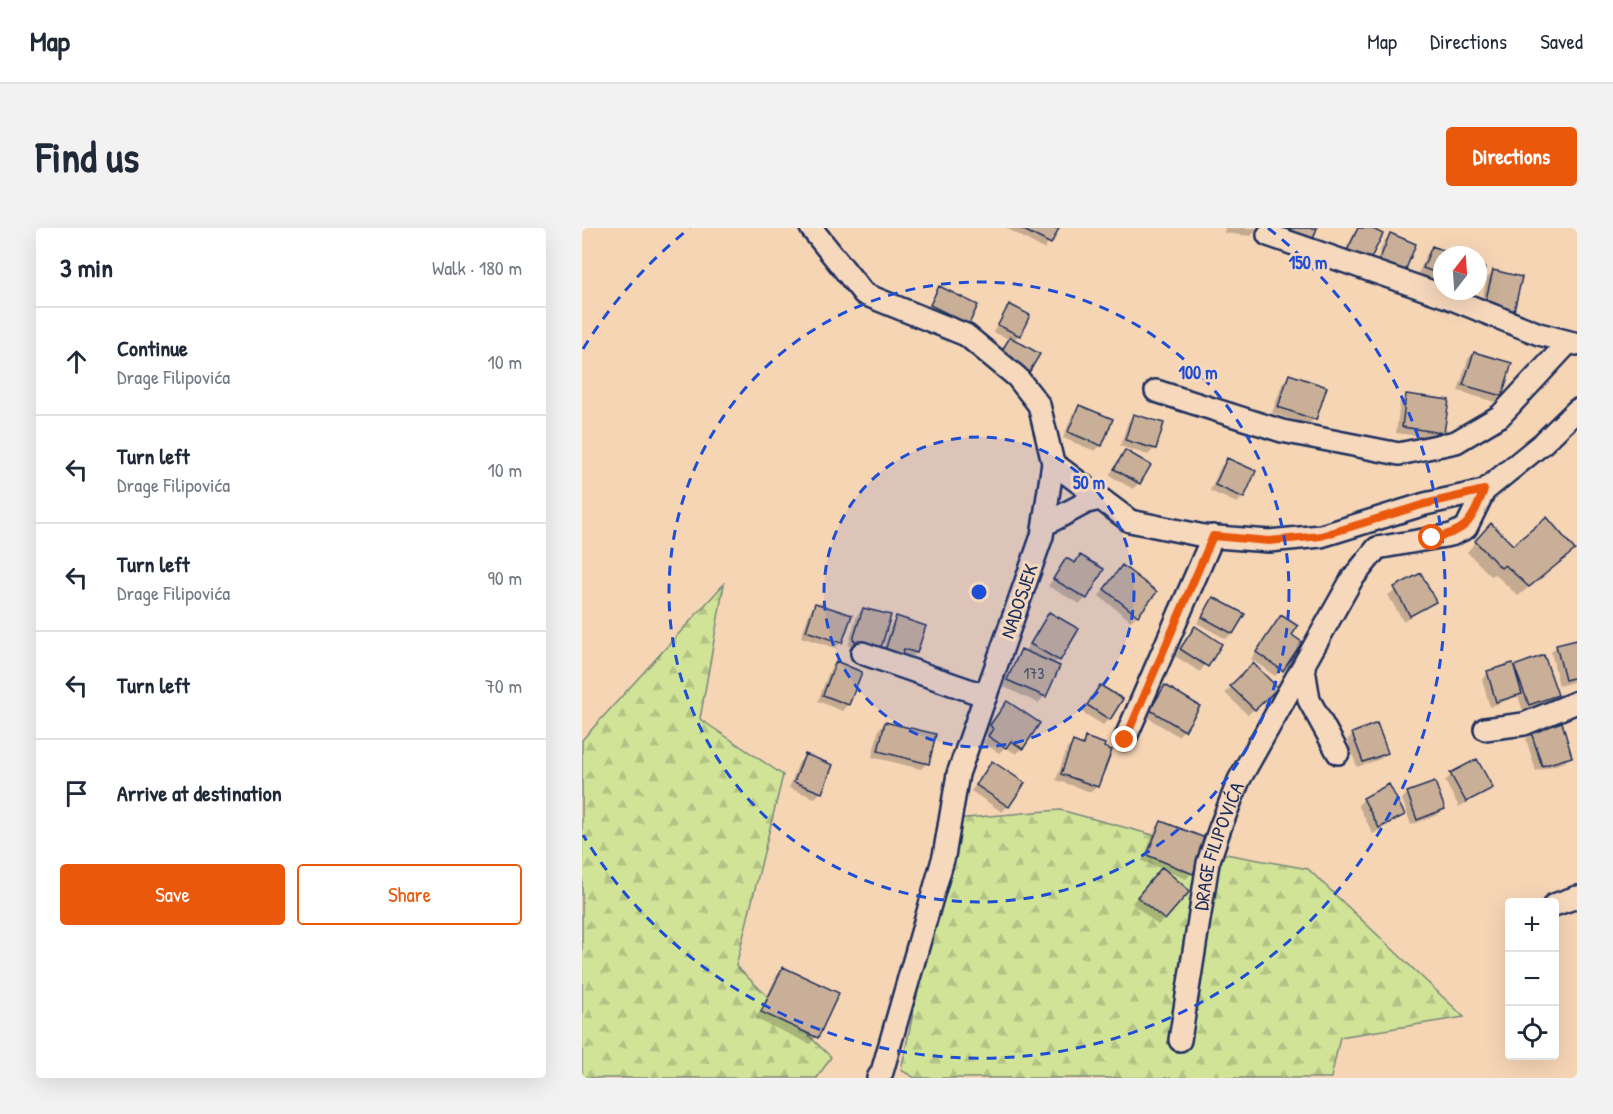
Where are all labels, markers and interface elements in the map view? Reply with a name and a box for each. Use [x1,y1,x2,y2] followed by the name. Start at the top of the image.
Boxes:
[30,22,70,60] text: Map
[1367,27,1397,56] text: Map
[1430,27,1507,56] text: Directions
[1540,27,1583,56] text: Saved
[1446,127,1577,186] button: Directions
[36,128,139,185] text: Find us
[1433,246,1487,300] north arrow
[60,250,113,285] text: 3 min
[1289,250,1327,275] text: 150 m
[432,254,522,281] text: Walk · 180 m
[117,333,188,363] text: Continue
[60,345,93,378] icon: ahead
[488,348,522,375] text: 10 m
[1178,360,1218,385] text: 100 m
[117,363,230,390] text: Drage Filipovića
[117,441,190,471] text: Turn left
[60,453,93,486] icon: left
[488,456,522,483] text: 10 m
[1073,470,1105,495] text: 50 m
[117,471,230,498] text: Drage Filipovića
[1418,524,1444,550] route start
[117,549,190,579] text: Turn left
[993,560,1044,642] street label: NADOSJEK
[60,561,93,594] icon: left
[488,564,522,591] text: 90 m
[117,579,230,606] text: Drage Filipovića
[969,582,989,602] centre of rings
[1024,662,1044,684] house number: 173
[60,669,93,702] icon: left
[117,670,190,700] text: Turn left
[485,672,522,699] text: 70 m
[1111,726,1137,752] route end
[60,777,93,810] icon: arrive
[117,778,282,808] text: Arrive at destination
[1187,778,1250,912] street label: DRAGE FILIPOVIĆA
[60,864,285,925] button: Save
[297,864,522,925] button: Share
[1505,898,1559,1060] map controls
[1505,898,1559,952] button: +
[1505,952,1559,1006] button: −
[1505,1006,1559,1060] button: locate

